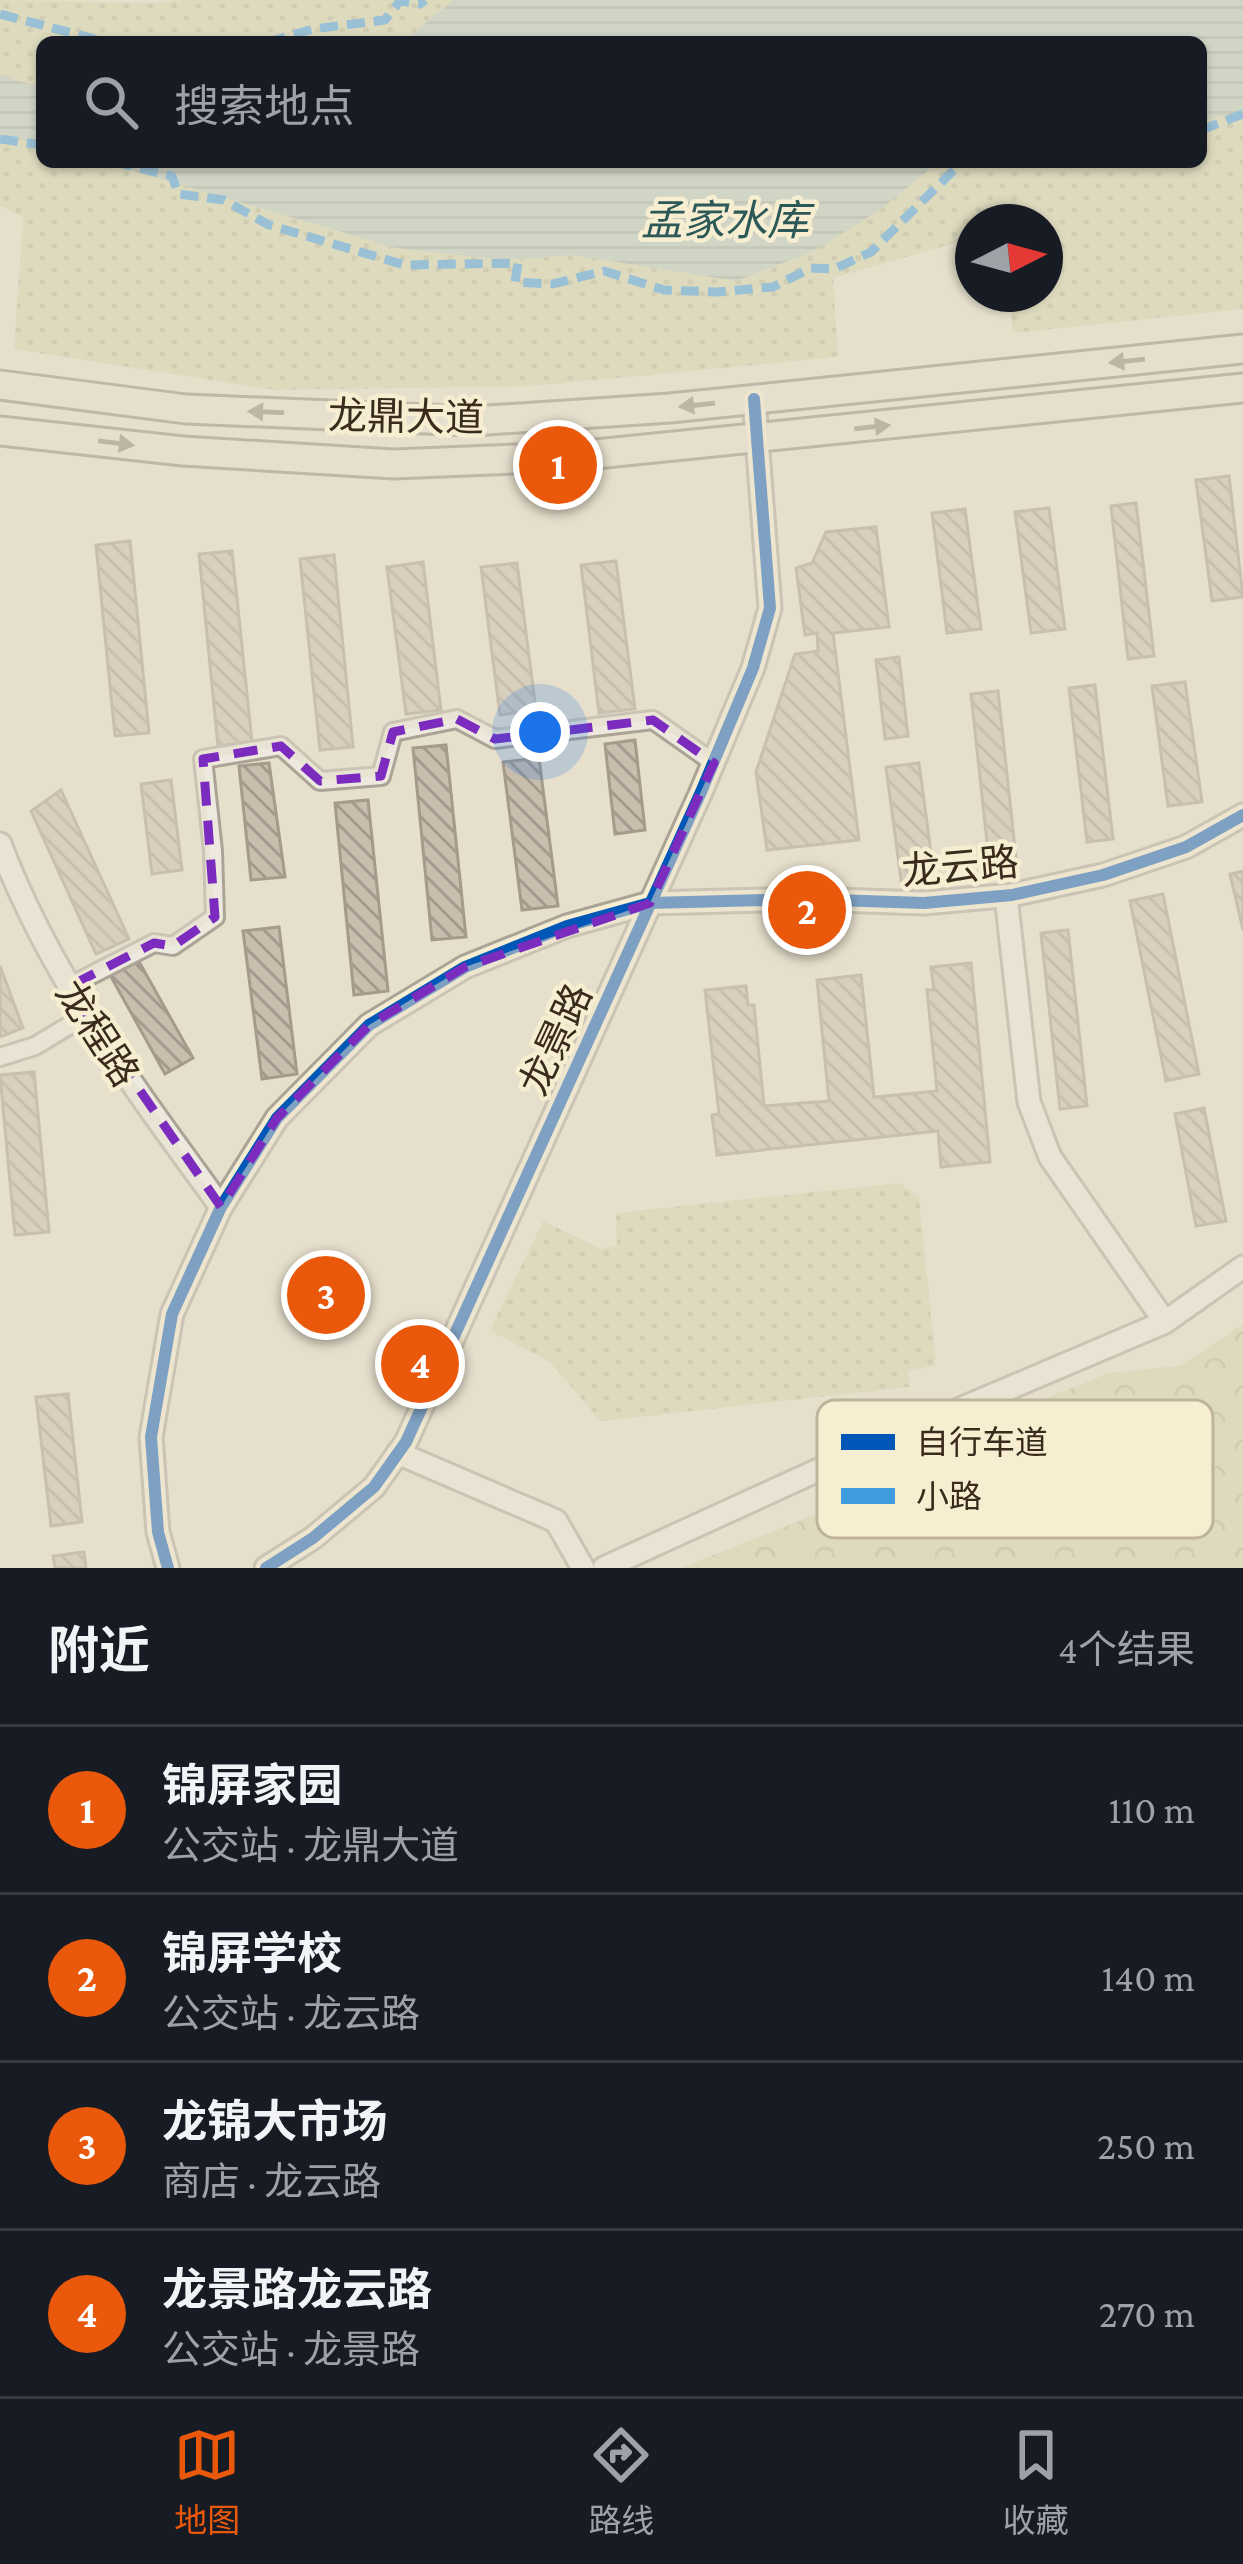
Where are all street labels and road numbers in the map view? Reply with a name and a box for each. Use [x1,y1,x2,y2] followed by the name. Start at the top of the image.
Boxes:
[328,394,484,439] street label: 龙鼎大道
[900,840,1020,893] street label: 龙云路
[48,972,147,1094] street label: 龙程路
[511,977,600,1101] street label: 龙景路

